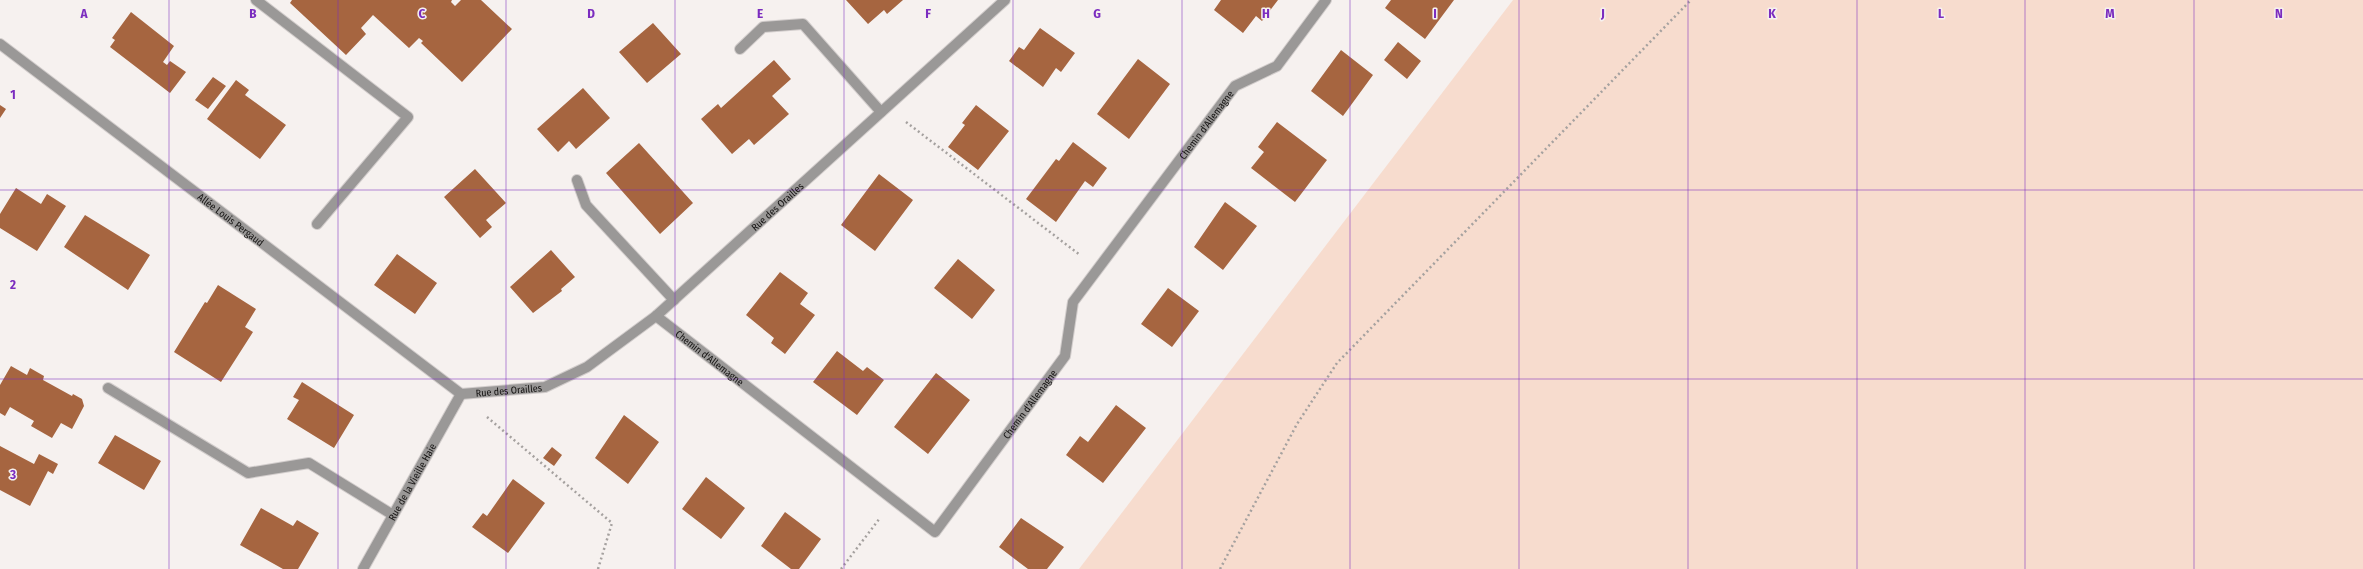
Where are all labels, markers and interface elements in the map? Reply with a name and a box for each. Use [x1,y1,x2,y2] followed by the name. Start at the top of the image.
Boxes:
[79,6,88,21] text: A
[249,6,257,21] text: B
[419,6,426,21] text: C
[587,6,595,21] text: D
[757,6,763,21] text: E
[925,6,931,21] text: F
[1093,6,1101,21] text: G
[1262,6,1270,21] text: H
[1433,6,1437,21] text: I
[1600,6,1605,21] text: J
[1768,6,1776,21] text: K
[1938,6,1944,21] text: L
[2105,6,2115,21] text: M
[2275,6,2283,21] text: N
[10,87,16,102] text: 1
[1177,88,1237,162] street label: Chemin d'Allemagne
[749,180,806,234] street label: Rue des Orailles
[195,191,266,249] street label: Allée Louis Pergaud
[9,277,16,292] text: 2
[673,328,746,389] street label: Chemin d'Allemagne
[1001,368,1060,442] street label: Chemin d'Allemagne
[475,382,542,400] street label: Rue des Orailles
[386,441,439,523] street label: Rue de la Vieille Haie
[9,467,16,482] text: 3

